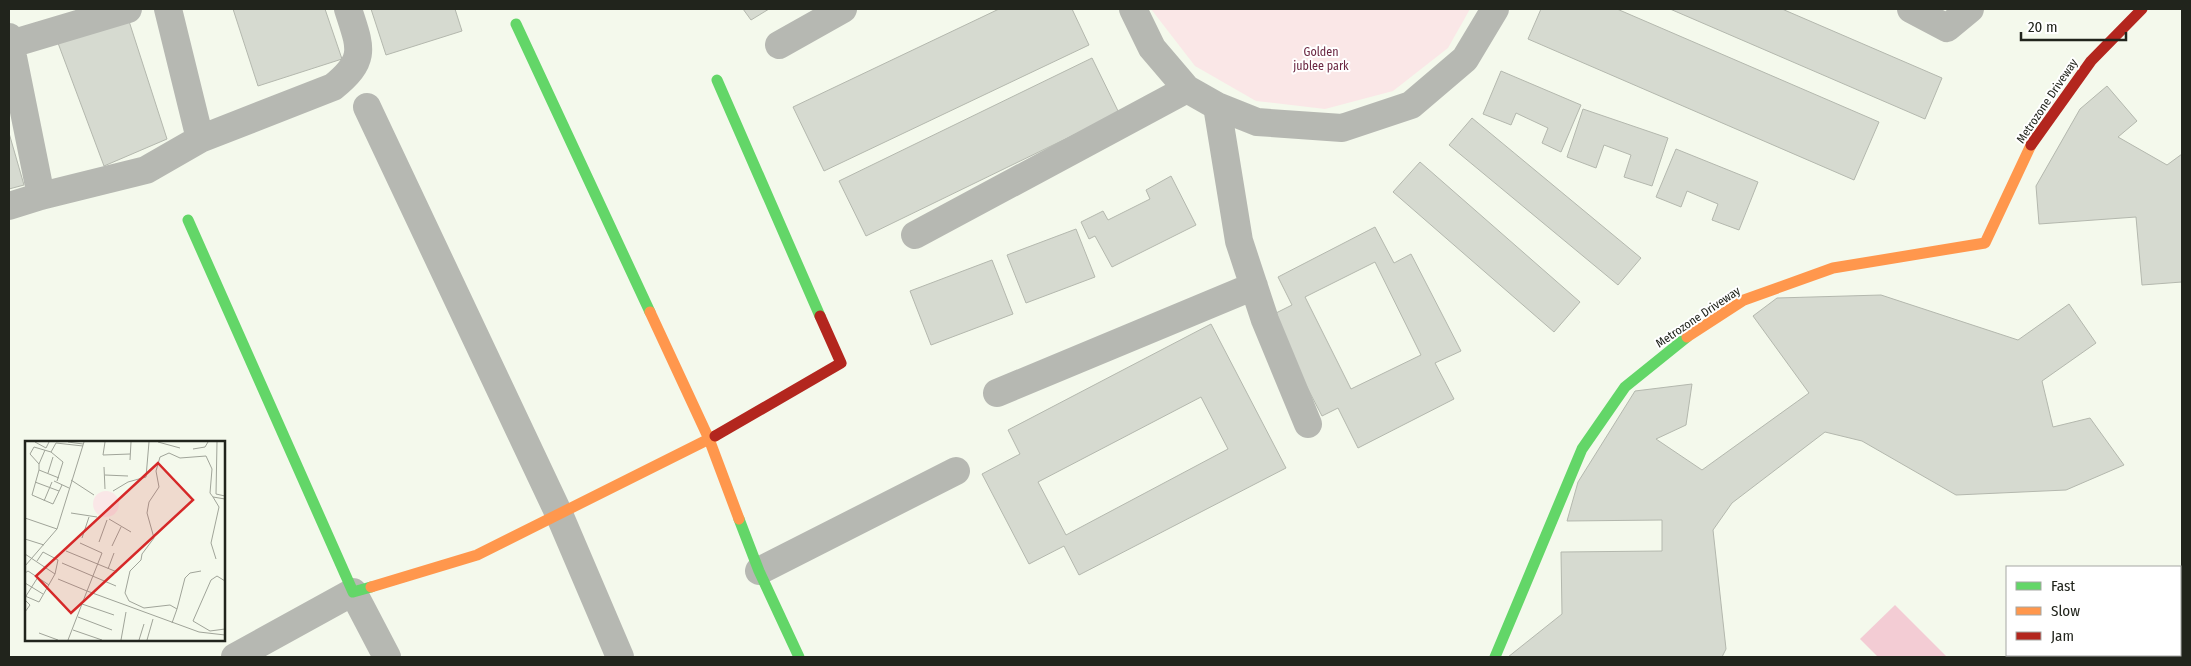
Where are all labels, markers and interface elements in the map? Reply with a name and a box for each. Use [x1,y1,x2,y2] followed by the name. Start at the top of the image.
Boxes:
[2021,10,2126,42] scale bar
[2028,18,2058,36] text: 20 m
[1292,45,1349,73] park label: Golden jublee park
[2014,56,2081,146] street label: Metrozone Driveway
[1653,283,1743,350] street label: Metrozone Driveway
[25,441,225,641] inset map
[2006,566,2181,656] legend
[2051,577,2075,595] text: Fast
[2051,602,2080,620] text: Slow
[2051,627,2074,645] text: Jam

